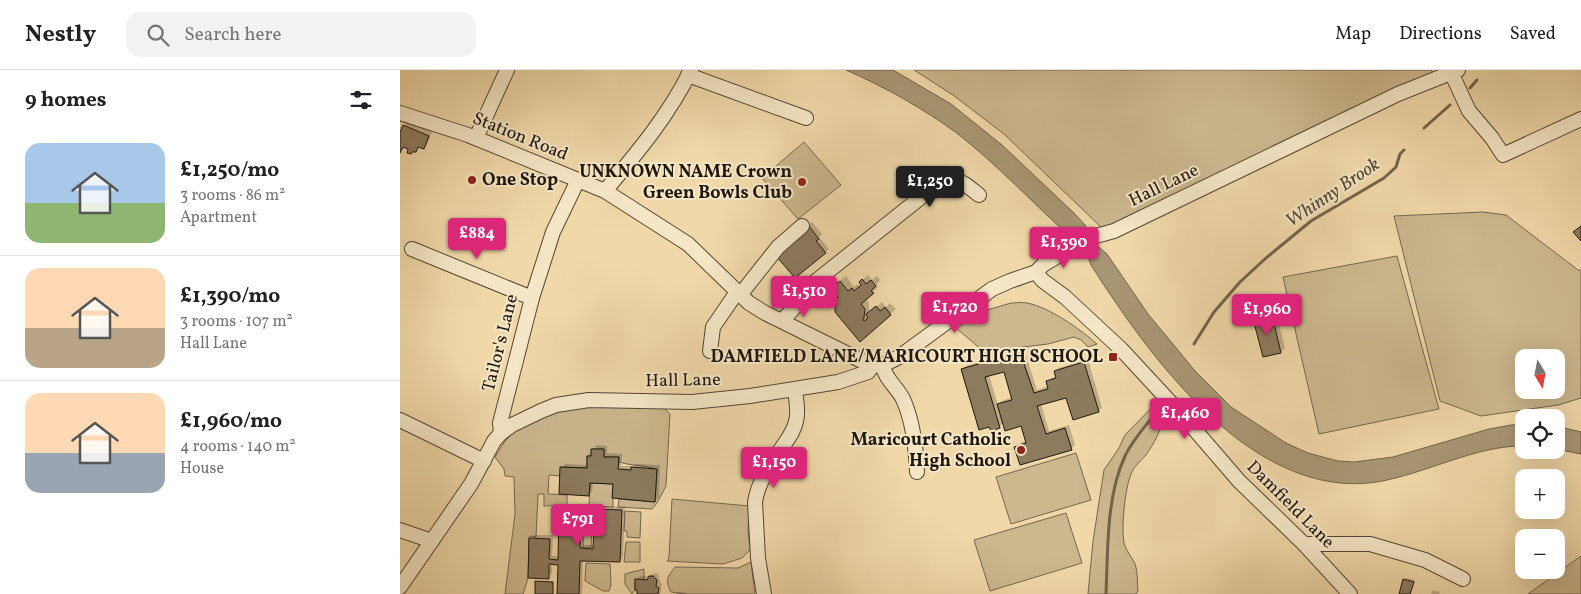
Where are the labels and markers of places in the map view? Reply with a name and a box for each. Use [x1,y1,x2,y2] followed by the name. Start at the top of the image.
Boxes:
[579,160,792,206] place label: UNKNOWN NAME Crown Green Bowls Club
[889,166,971,208] pin: £1,250
[482,168,558,193] place label: One Stop
[466,174,478,186] marker: One Stop
[796,176,808,188] marker: UNKNOWN NAME Crown Green Bowls Club
[447,218,507,260] pin: £884
[1023,226,1105,269] pin: £1,390
[763,276,845,318] pin: £1,510
[914,292,996,334] pin: £1,720
[1226,294,1308,336] pin: £1,960
[711,345,1103,370] place label: DAMFIELD LANE/MARICOURT HIGH SCHOOL
[1107,351,1119,363] marker: DAMFIELD LANE/MARICOURT HIGH SCHOOL
[1144,398,1226,440] pin: £1,460
[850,428,1011,474] place label: Maricourt Catholic High School
[1015,444,1027,456] marker: Maricourt Catholic High School
[733,446,815,489] pin: £1,150
[548,504,608,546] pin: £791

